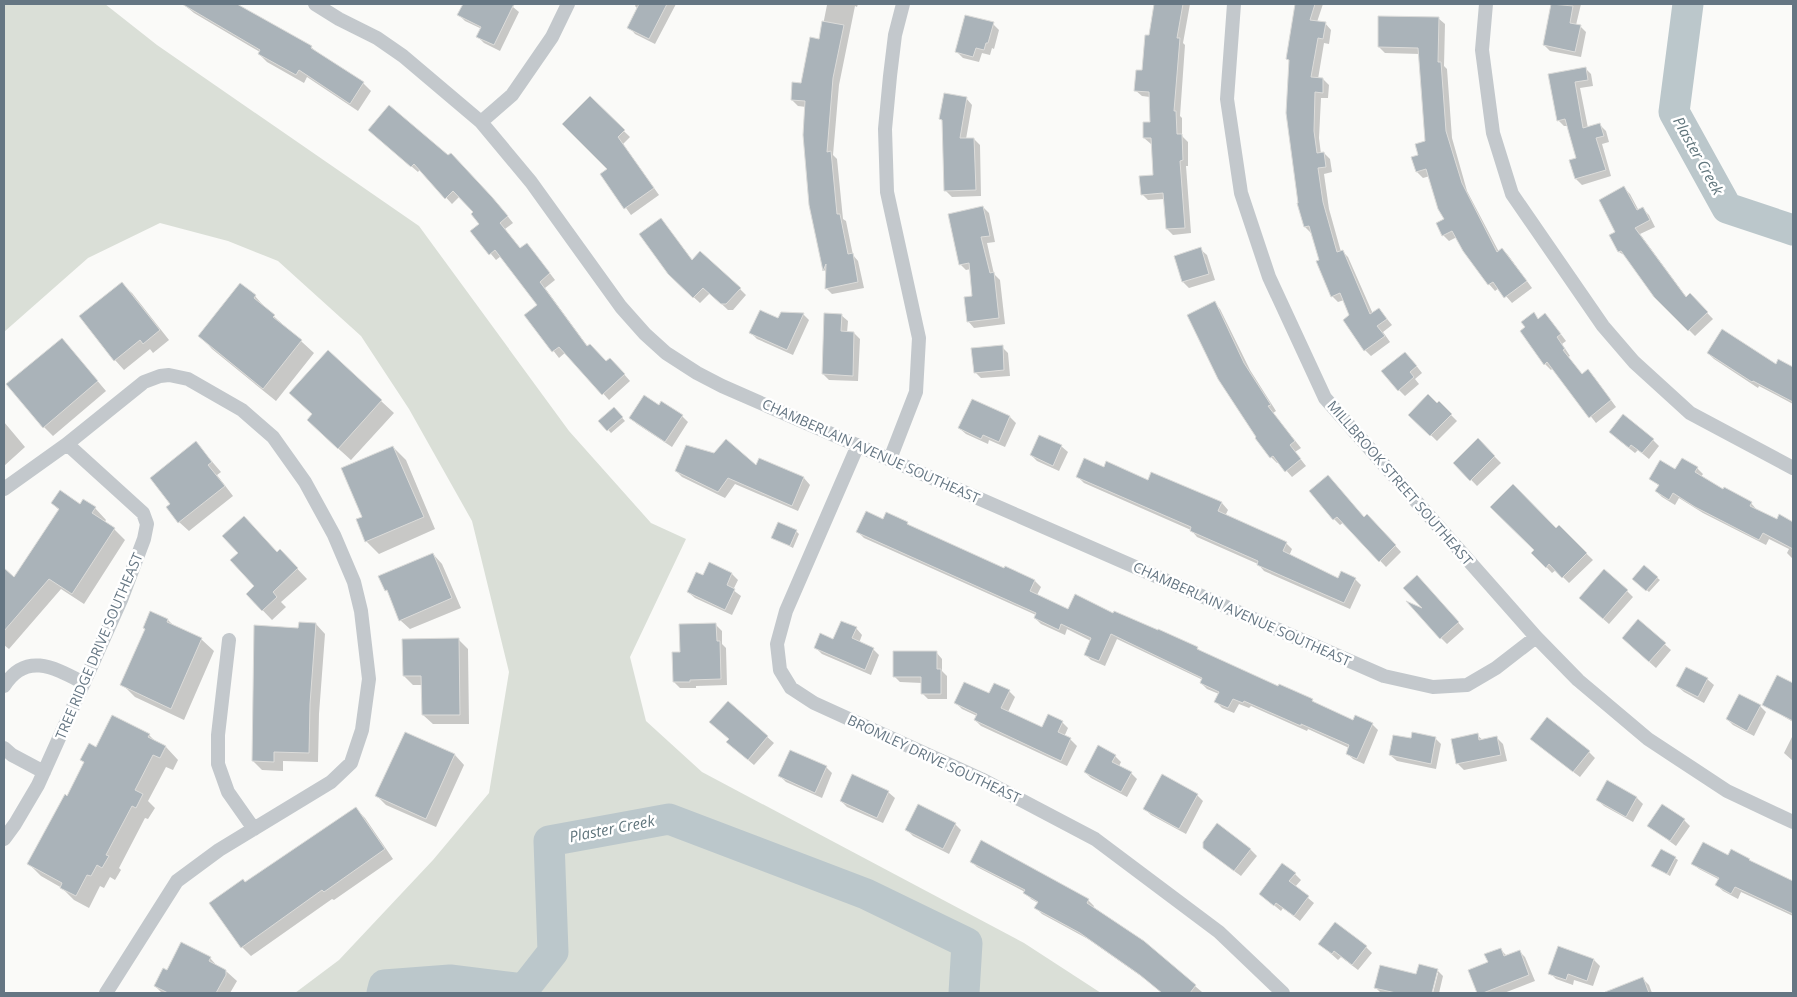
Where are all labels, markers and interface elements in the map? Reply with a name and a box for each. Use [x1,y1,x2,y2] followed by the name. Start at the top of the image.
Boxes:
[1669,113,1729,199] water label: Plaster Creek
[759,394,983,507] street label: CHAMBERLAIN AVENUE SOUTHEAST
[1323,396,1477,569] street label: MILLBROOK STREET SOUTHEAST
[50,549,147,742] street label: TREE RIDGE DRIVE SOUTHEAST
[1130,557,1354,670] street label: CHAMBERLAIN AVENUE SOUTHEAST
[845,710,1024,807] street label: BROMLEY DRIVE SOUTHEAST
[567,810,657,846] water label: Plaster Creek

